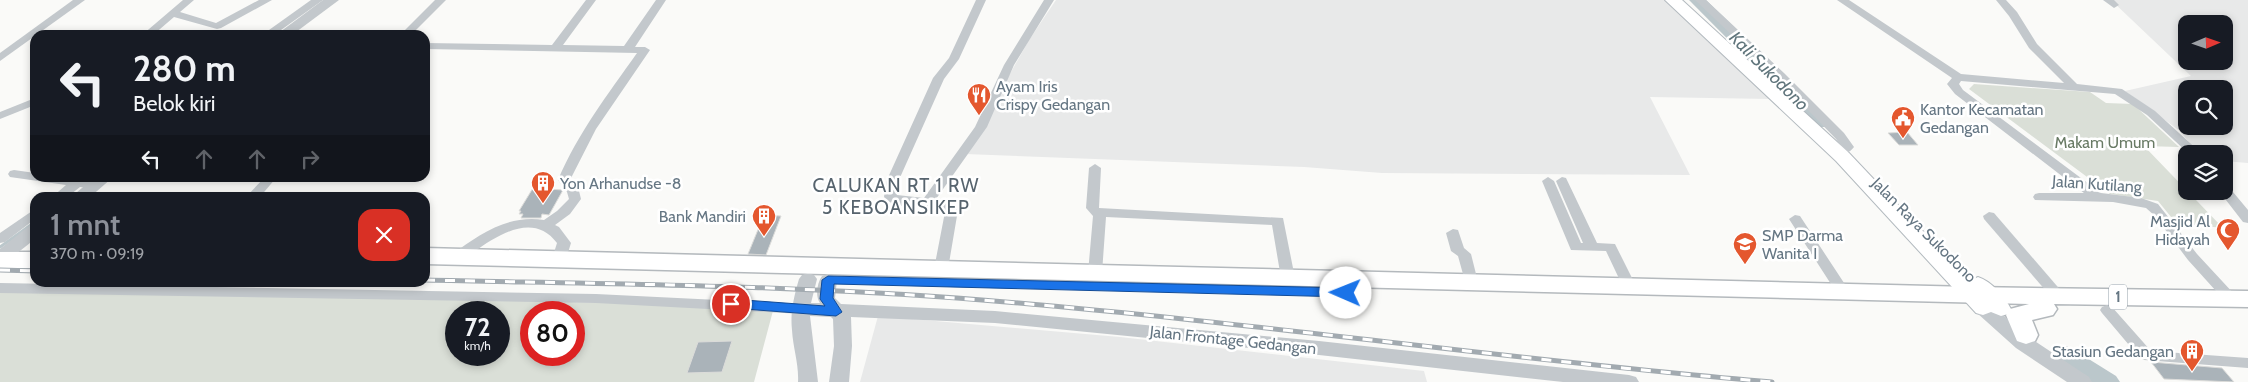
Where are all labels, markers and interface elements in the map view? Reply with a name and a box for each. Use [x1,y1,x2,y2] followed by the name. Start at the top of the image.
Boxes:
[2178,15,2232,70] north arrow
[2178,15,2233,200] map controls
[1725,27,1813,115] water label: Kali Sukodono
[133,47,236,90] text: 280 m
[50,50,115,115] icon: left
[996,77,1110,114] place label: Ayam Iris Crispy Gedangan
[2178,80,2233,135] button: search
[966,82,992,116] restaurant icon: Ayam Iris Crispy Gedangan
[133,90,216,117] text: Belok kiri
[1920,100,2044,137] place label: Kantor Kecamatan Gedangan
[1890,105,1916,139] public building icon: Kantor Kecamatan Gedangan
[2055,133,2155,152] park label: Makam Umum
[137,145,165,173] icon: left
[190,145,218,173] icon: ahead
[243,145,271,173] icon: ahead
[296,145,324,173] icon: right
[2178,145,2233,200] button: layers
[530,170,556,204] building icon: Yon Arhanudse -8
[2051,171,2143,197] street label: Jalan Kutilang
[1867,173,1981,287] street label: Jalan Raya Sukodono
[559,174,681,193] place label: Yon Arhanudse -8
[813,174,979,219] district label: CALUKAN RT 1 RW 5 KEBOANSIKEP
[751,203,777,237] building icon: Bank Mandiri
[50,206,120,243] text: 1 mnt
[659,207,746,226] place label: Bank Mandiri
[358,209,410,261] button: close
[2150,212,2210,249] place label: Masjid Al Hidayah
[2215,217,2241,251] mosque icon: Masjid Al Hidayah
[1762,226,1843,263] place label: SMP Darma Wanita I
[1732,231,1758,265] school or university icon: SMP Darma Wanita I
[50,244,144,263] text: 370 m · 09:19
[1319,266,1371,318] position arrow
[710,283,752,325] pin
[2109,284,2127,310] road number: 1
[717,290,745,318] icon: arrive
[520,301,585,366] speed limit sign: 80
[465,312,490,342] text: 72
[1148,322,1317,358] street label: Jalan Frontage Gedangan
[464,338,491,353] text: km/h
[2179,338,2205,372] building icon: Stasiun Gedangan
[2052,342,2174,361] place label: Stasiun Gedangan

